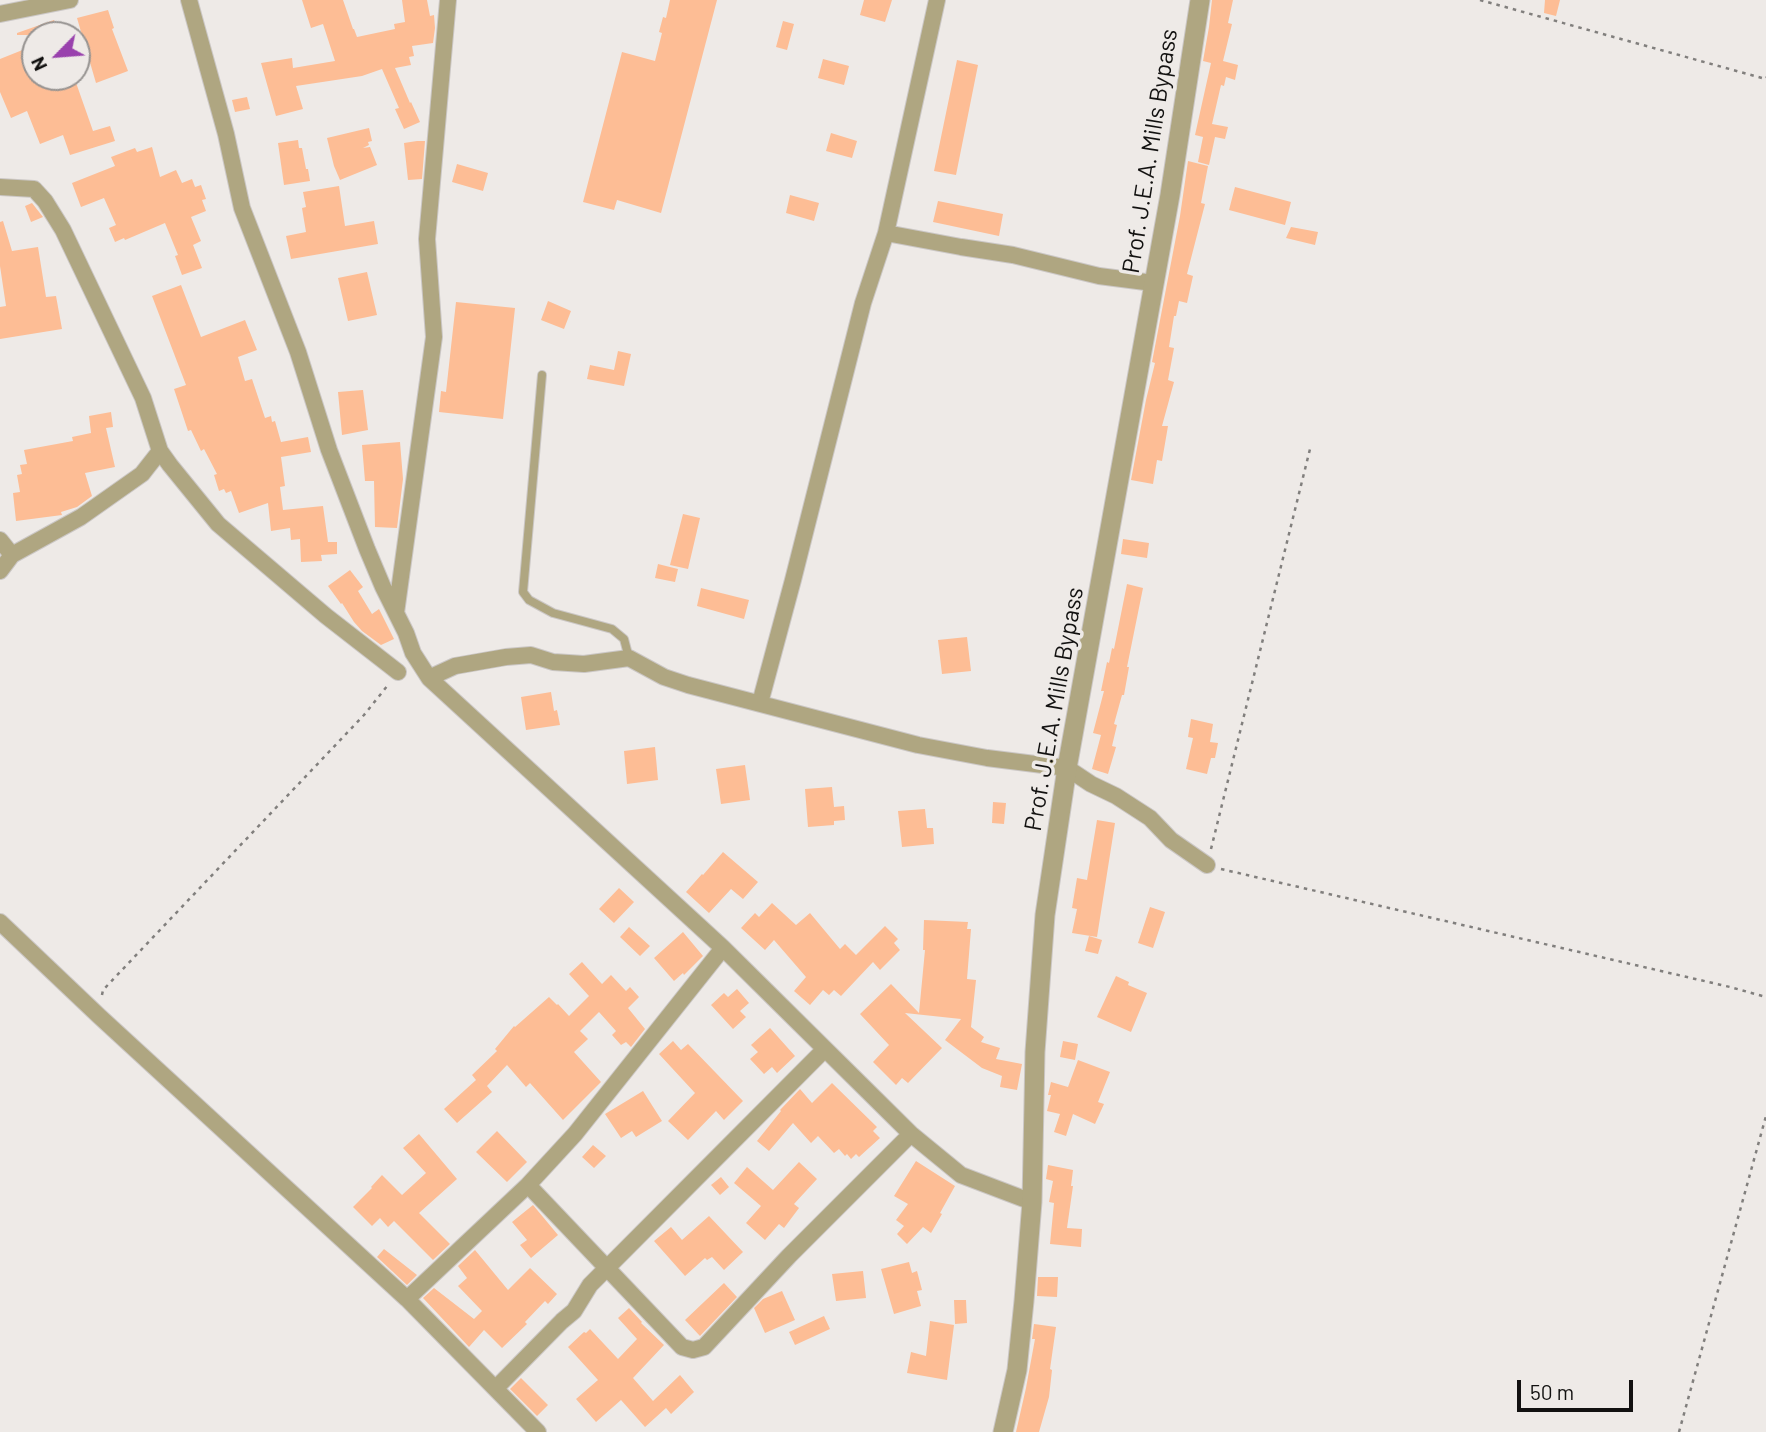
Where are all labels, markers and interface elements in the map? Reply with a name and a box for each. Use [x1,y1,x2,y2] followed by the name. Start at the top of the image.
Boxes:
[21,21,91,91] north arrow
[1116,27,1184,275] street label: Prof. J.E.A. Mills Bypass
[25,54,51,75] text: N
[1018,585,1090,833] street label: Prof. J.E.A. Mills Bypass
[1521,1366,1636,1410] scale bar
[1530,1379,1574,1404] text: 50 m

